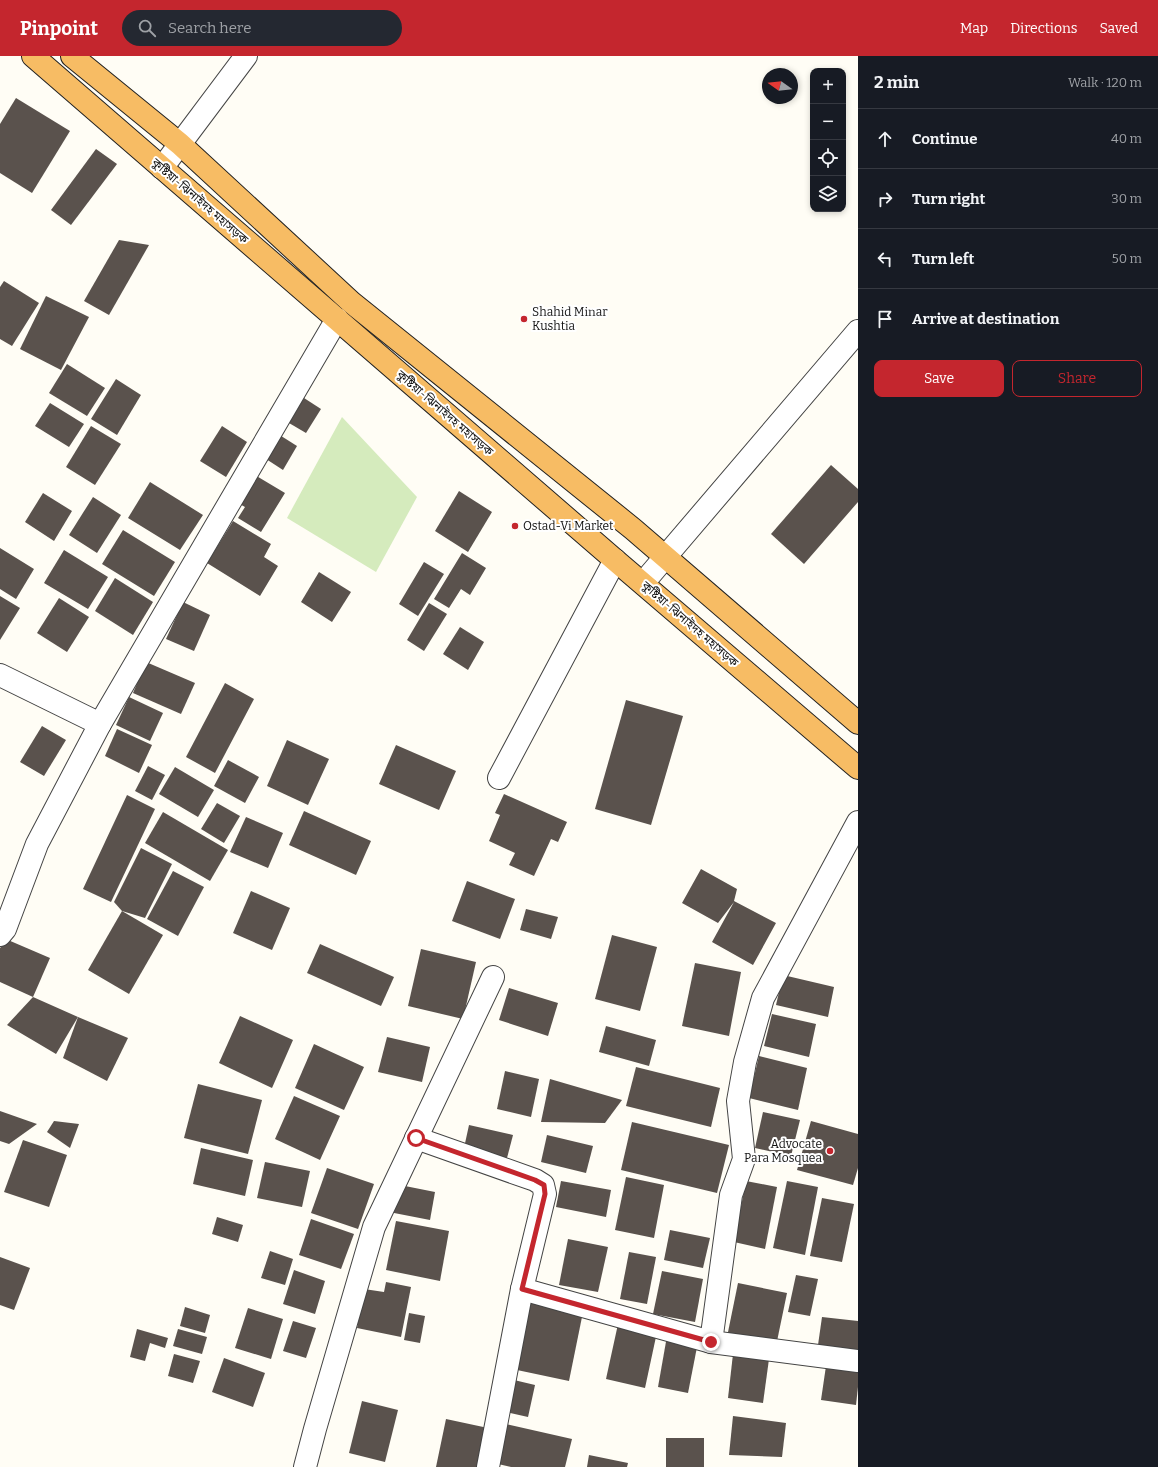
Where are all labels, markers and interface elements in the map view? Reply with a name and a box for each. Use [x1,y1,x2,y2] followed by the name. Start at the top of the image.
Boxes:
[122,10,402,46] search box
[20,17,98,40] text: Pinpoint
[136,17,158,39] icon: search
[168,19,251,37] text: Search here
[960,20,988,37] text: Map
[1010,20,1078,37] text: Directions
[1100,20,1138,37] text: Saved
[762,68,798,104] north arrow
[810,68,846,212] map controls
[810,68,846,104] button: +
[874,72,919,93] text: 2 min
[1068,75,1142,90] text: Walk · 120 m
[810,104,846,140] button: −
[874,128,896,150] icon: ahead
[912,130,978,148] text: Continue
[1111,131,1142,146] text: 40 m
[810,140,846,176] button: locate
[148,154,252,248] street label: কুষ্টিয়া-ঝিনাইদহ মহাসড়ক
[810,176,846,212] button: layers
[874,188,896,210] icon: right
[912,190,985,208] text: Turn right
[1111,191,1142,206] text: 30 m
[874,248,896,270] icon: left
[912,250,974,268] text: Turn left
[1112,251,1142,266] text: 50 m
[532,305,608,333] place label: Shahid Minar Kushtia
[874,308,896,330] icon: arrive
[912,310,1059,328] text: Arrive at destination
[519,314,529,324] marker: Shahid Minar Kushtia
[874,360,1004,397] button: Save
[1012,360,1142,397] button: Share
[393,366,497,460] street label: কুষ্টিয়া-ঝিনাইদহ মহাসড়ক
[523,519,614,533] place label: Ostad-Vi Market
[510,521,520,531] marker: Ostad-Vi Market
[638,577,742,671] street label: কুষ্টিয়া-ঝিনাইদহ মহাসড়ক
[407,1129,425,1147] route start
[744,1137,822,1165] place label: Advocate Para Mosquea
[825,1146,835,1156] marker: Advocate Para Mosquea
[702,1333,720,1351] route end

